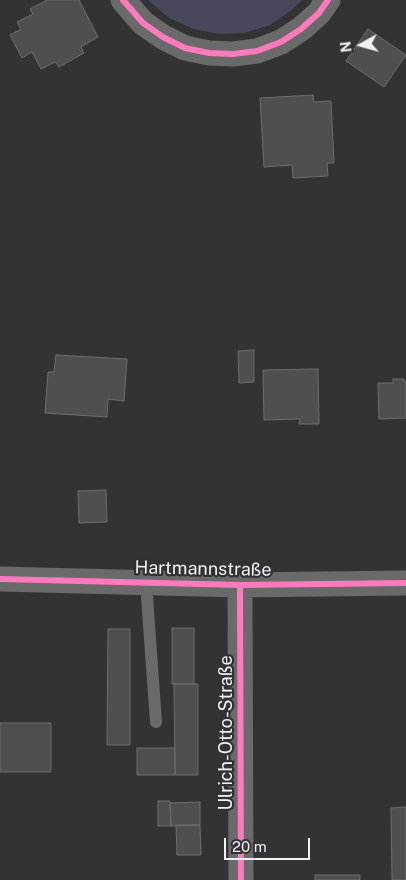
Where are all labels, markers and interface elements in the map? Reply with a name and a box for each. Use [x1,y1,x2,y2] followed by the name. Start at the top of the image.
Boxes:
[336,20,386,70] north arrow
[338,40,355,53] text: N
[134,557,272,581] street label: Hartmannstraße
[215,655,237,811] street label: Ulrich-Otto-Straße
[226,828,312,860] scale bar
[232,838,267,855] text: 20 m

